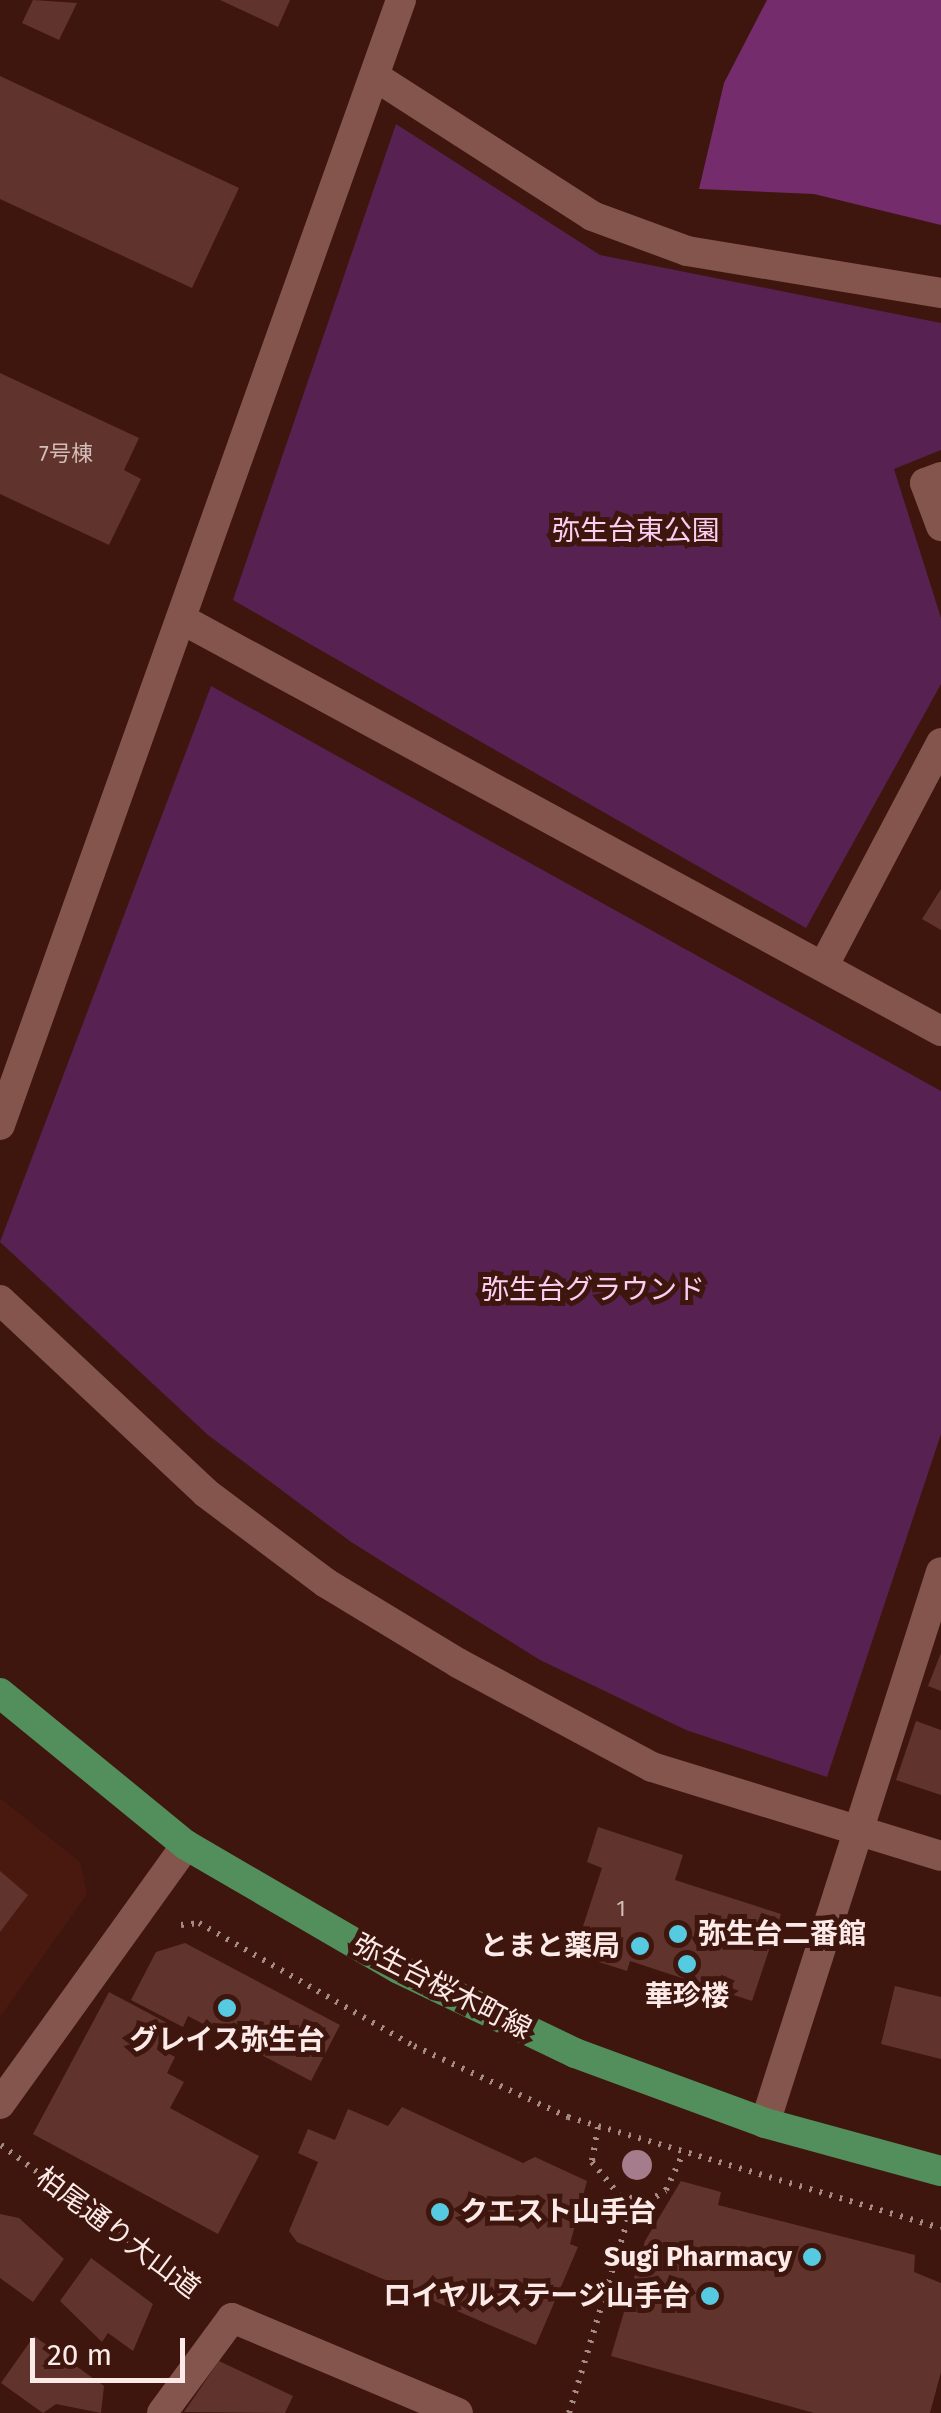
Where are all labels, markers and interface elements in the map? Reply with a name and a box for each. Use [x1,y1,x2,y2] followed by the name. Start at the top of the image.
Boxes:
[39,441,93,467] house number: 7号棟
[552,514,720,548] park label: 弥生台東公園
[481,1273,705,1307] park label: 弥生台グラウンド
[616,1896,626,1922] house number: 1
[698,1917,866,1951] place label: 弥生台二番館
[667,1923,689,1945] marker: 弥生台二番館
[347,1928,537,2046] street label: 弥生台桜木町線
[480,1929,620,1963] place label: とまと薬局
[629,1935,651,1957] marker: とまと薬局
[676,1953,698,1975] marker: 華珍楼
[645,1979,729,2013] place label: 華珍楼
[216,1997,238,2019] marker: グレイス弥生台
[129,2023,325,2057] place label: グレイス弥生台
[30,2161,206,2305] street label: 柏尾通り大山道
[460,2195,656,2229] place label: クエスト山手台
[429,2201,451,2223] marker: クエスト山手台
[604,2240,792,2274] place label: Sugi Pharmacy
[801,2246,823,2268] marker: Sugi Pharmacy
[382,2279,690,2313] place label: ロイヤルステージ山手台
[699,2285,721,2307] marker: ロイヤルステージ山手台
[35,2318,190,2380] scale bar
[47,2337,112,2373] text: 20 m

